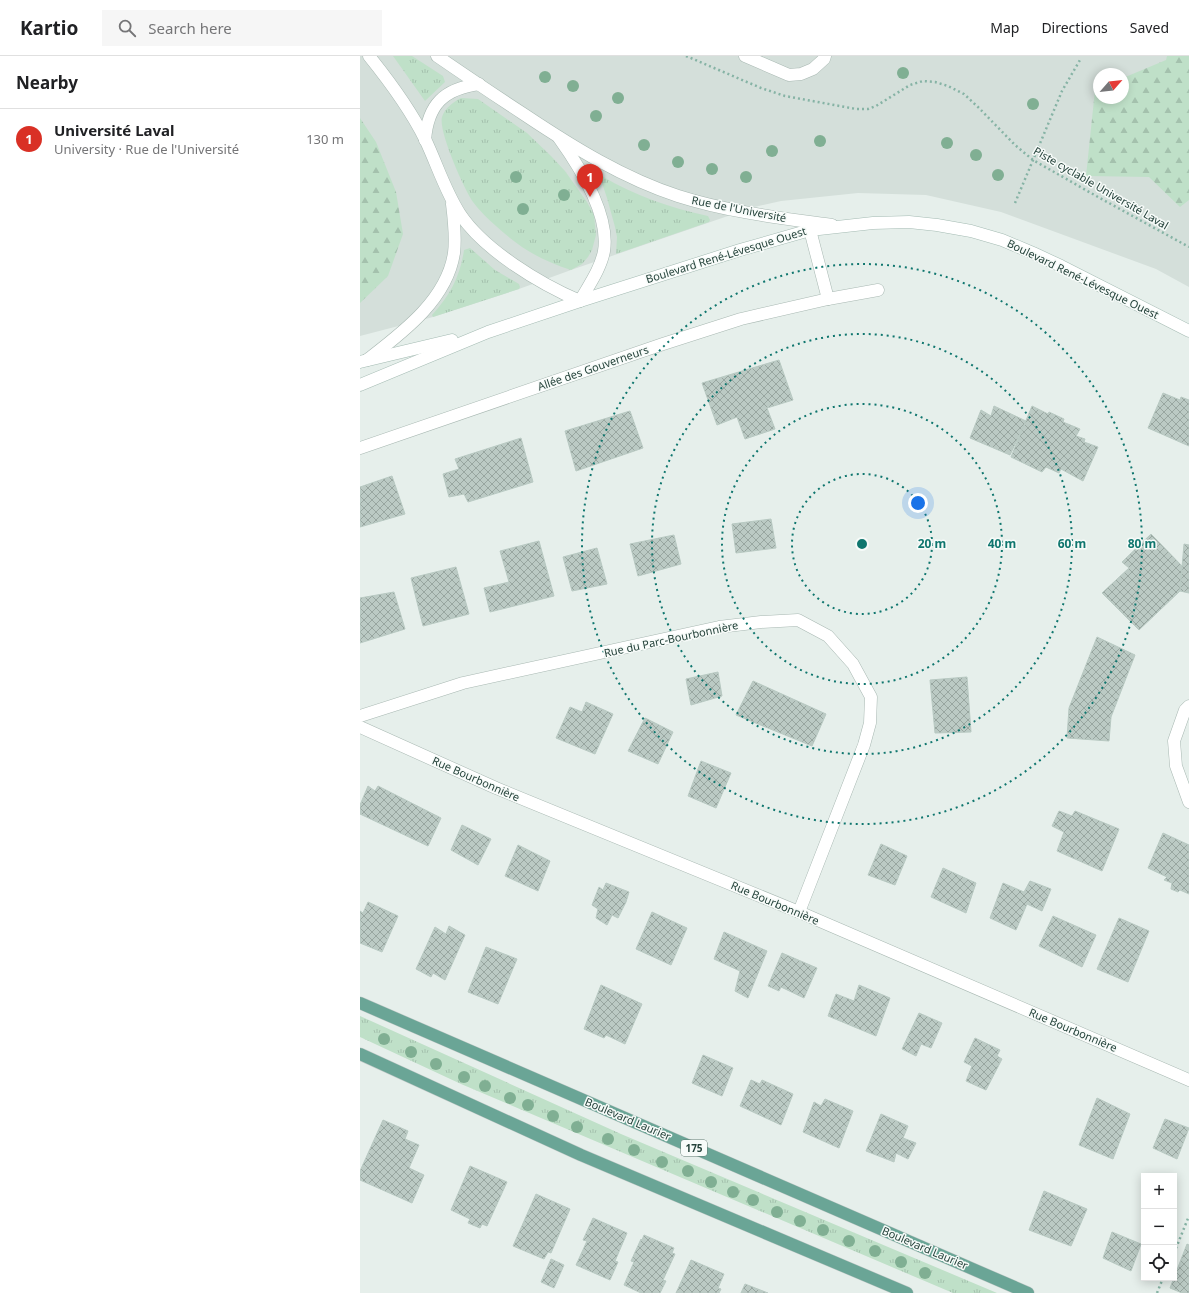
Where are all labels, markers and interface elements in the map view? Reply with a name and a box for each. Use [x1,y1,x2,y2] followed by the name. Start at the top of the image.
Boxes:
[102,10,382,46] search box
[20,15,78,41] text: Kartio
[116,17,138,39] icon: search
[148,18,232,38] text: Search here
[990,18,1019,37] text: Map
[1041,18,1108,37] text: Directions
[1130,18,1169,37] text: Saved
[1093,68,1129,104] north arrow
[16,71,78,94] text: Nearby
[54,120,175,140] text: Université Laval
[25,130,33,148] text: 1
[306,130,344,148] text: 130 m
[54,140,239,158] text: University · Rue de l'Université
[1031,143,1171,232] street label: Piste cyclable Université Laval
[577,164,603,197] pin: 1
[690,192,788,225] street label: Rue de l'Université
[644,223,808,286] street label: Boulevard René-Lévesque Ouest
[1005,235,1162,322] street label: Boulevard René-Lévesque Ouest
[535,341,650,394] street label: Allée des Gouverneurs
[908,493,928,513] your location
[918,535,946,552] text: 20 m
[988,535,1016,552] text: 40 m
[1058,535,1086,552] text: 60 m
[1128,535,1156,552] text: 80 m
[855,537,869,551] centre of rings
[602,617,739,660] street label: Rue du Parc-Bourbonnière
[430,752,522,805] street label: Rue Bourbonnière
[729,877,822,928] street label: Rue Bourbonnière
[1027,1004,1120,1055] street label: Rue Bourbonnière
[583,1094,674,1144] street label: Boulevard Laurier
[681,1140,707,1156] road number: 175
[1141,1173,1177,1281] map controls
[1141,1173,1177,1209] button: +
[1141,1209,1177,1245] button: −
[880,1223,971,1273] street label: Boulevard Laurier
[1141,1245,1177,1281] button: locate

